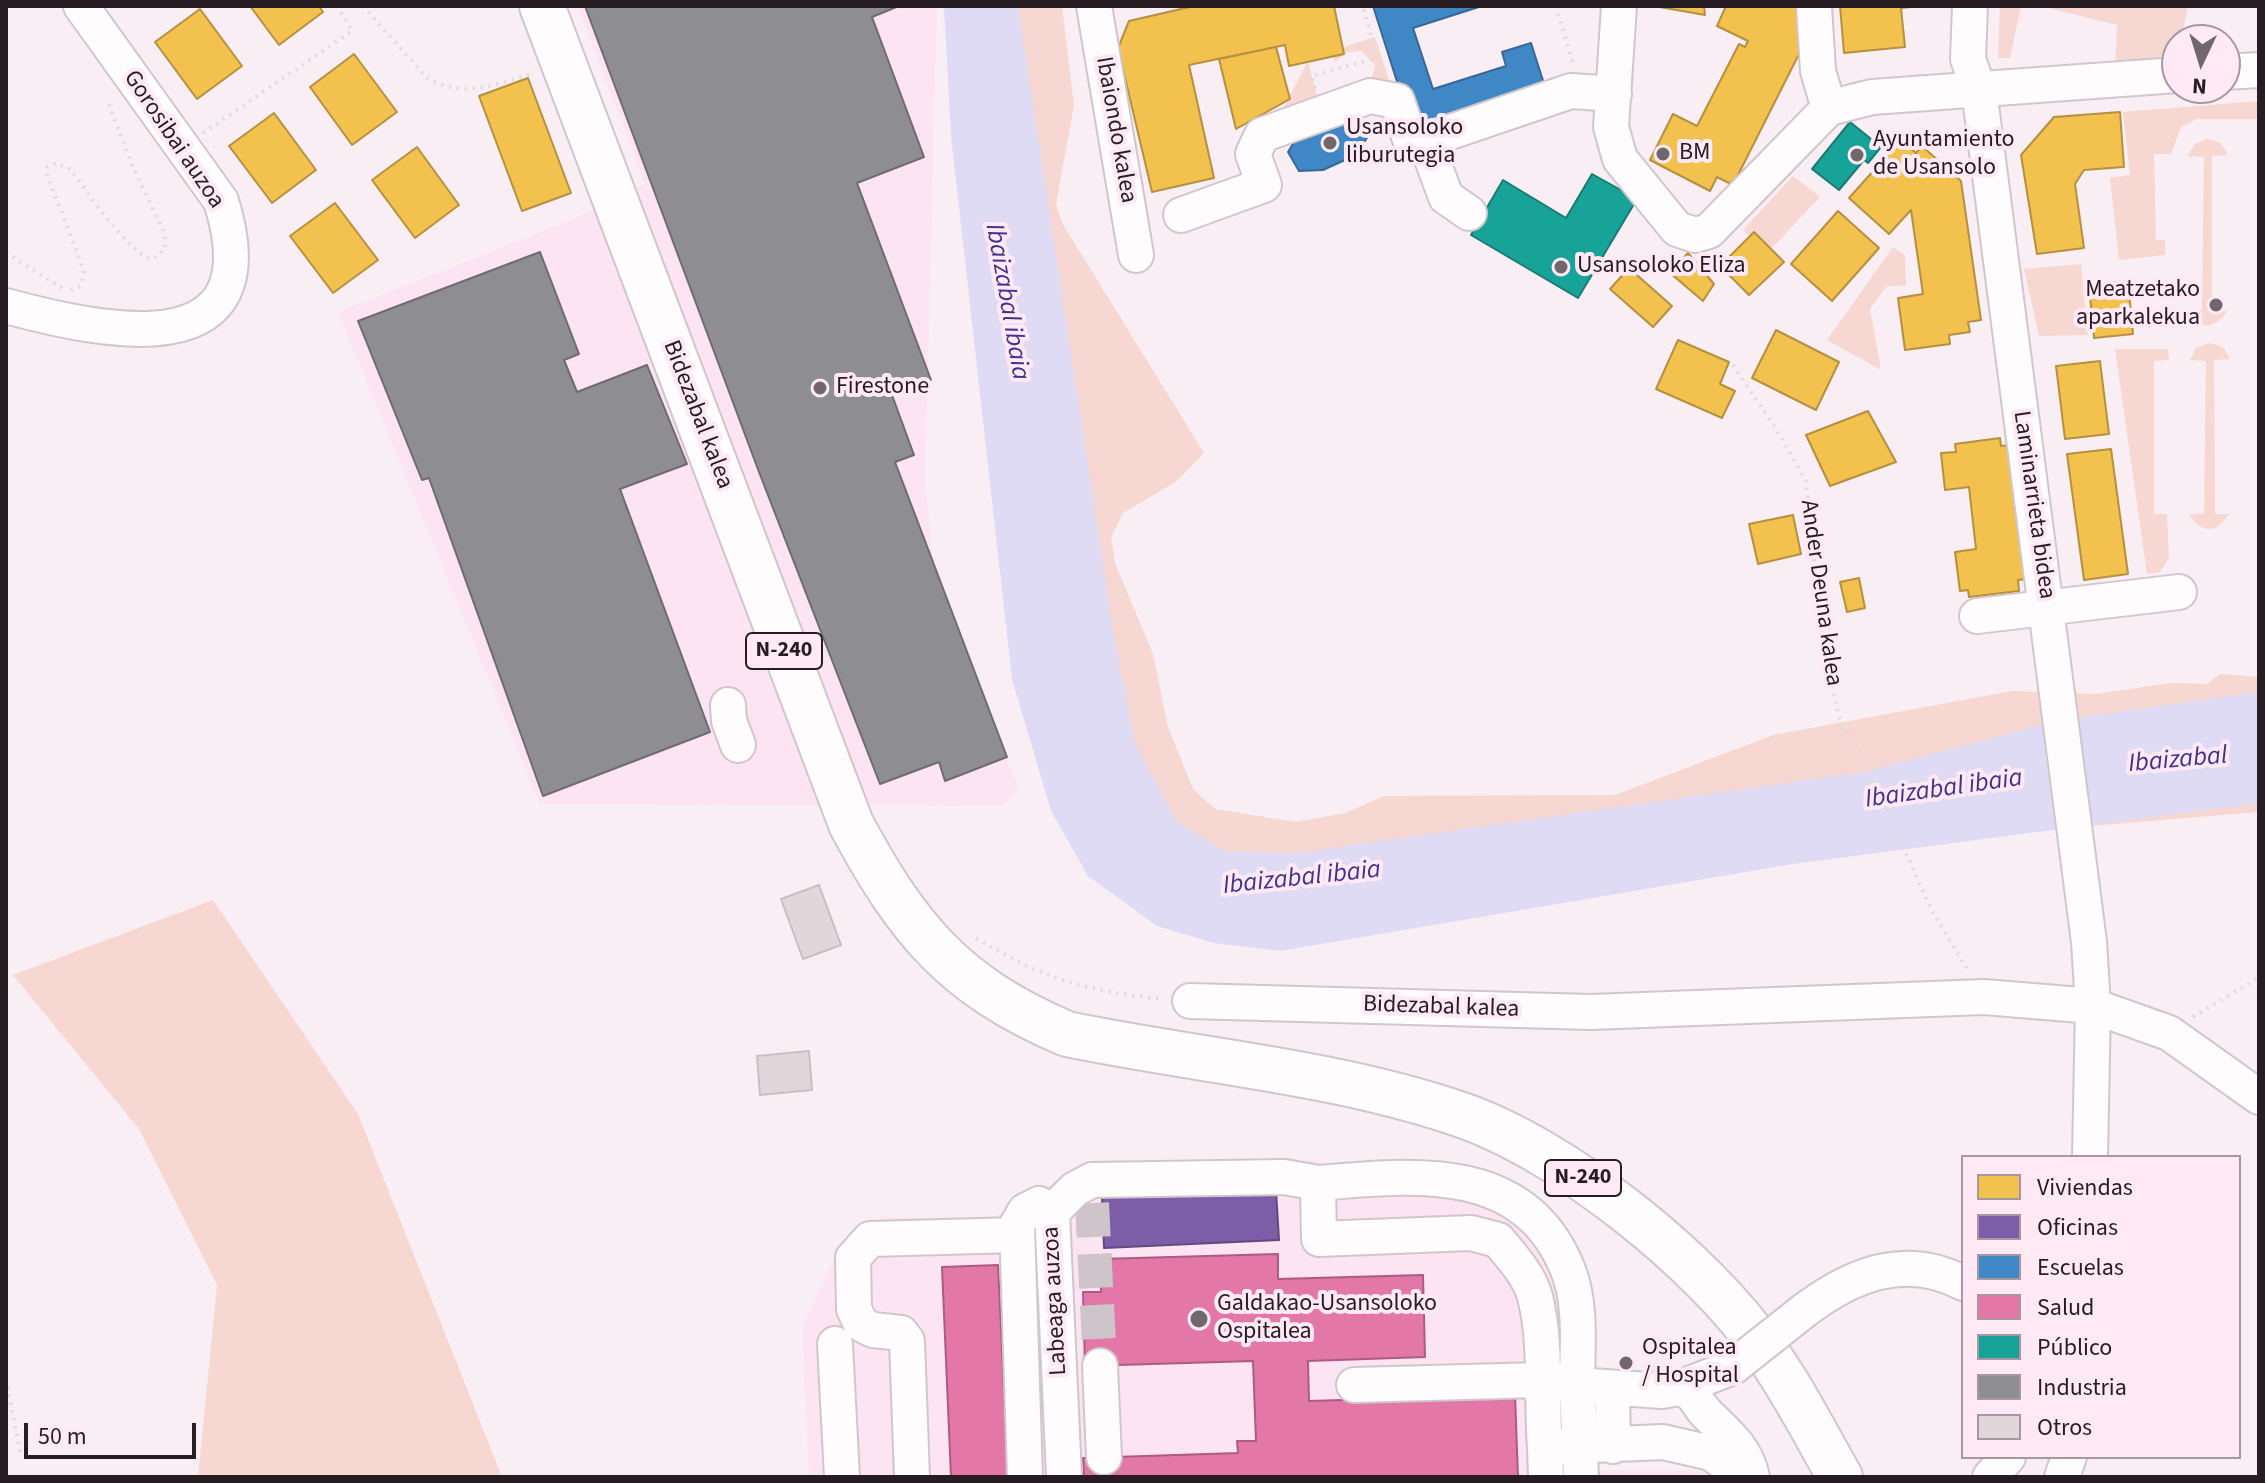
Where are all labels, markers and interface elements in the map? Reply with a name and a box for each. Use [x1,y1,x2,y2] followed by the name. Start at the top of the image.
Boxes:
[2161,24,2241,104] north arrow
[1088,55,1142,205] street label: Ibaiondo kalea
[116,65,230,215] street label: Gorosibai auzoa
[2191,69,2208,102] text: N
[1346,115,1463,171] place label: Usansoloko liburutegia
[1873,127,2015,183] place label: Ayuntamiento de Usansolo
[1321,134,1339,152] marker: Usansoloko liburutegia
[1679,140,1711,168] place label: BM
[1654,145,1672,163] marker: BM
[1848,146,1866,164] marker: Ayuntamiento de Usansolo
[977,221,1035,383] water label: Ibaizabal ibaia
[1577,253,1746,281] place label: Usansoloko Eliza
[1552,258,1570,276] marker: Usansoloko Eliza
[2076,277,2200,333] place label: Meatzetako aparkalekua
[2207,296,2225,314] marker: Meatzetako aparkalekua
[656,337,738,493] street label: Bidezabal kalea
[836,374,929,402] place label: Firestone
[811,379,829,397] marker: Firestone
[2006,409,2060,601] street label: Laminarrieta bidea
[1793,498,1847,688] street label: Ander Deuna kalea
[746,633,822,669] road number: N-240
[2127,741,2229,781] water label: Ibaizabal
[1863,764,2025,816] water label: Ibaizabal ibaia
[1222,855,1382,903] water label: Ibaizabal ibaia
[1362,991,1520,1025] street label: Bidezabal kalea
[1961,1155,2241,1459] legend
[1545,1160,1621,1196] road number: N-240
[2037,1170,2133,1205] text: Viviendas
[2037,1210,2118,1245] text: Oficinas
[1038,1226,1074,1376] street label: Labeaga auzoa
[2037,1250,2124,1285] text: Escuelas
[2037,1290,2094,1325] text: Salud
[1217,1291,1437,1347] place label: Galdakao-Usansoloko Ospitalea
[1188,1308,1210,1330] marker: Galdakao-Usansoloko Ospitalea
[2037,1330,2112,1365] text: Público
[1642,1335,1739,1391] place label: Ospitalea / Hospital
[1617,1354,1635,1372] marker: Ospitalea / Hospital
[2037,1370,2127,1405] text: Industria
[28,1407,200,1457] scale bar
[2037,1410,2092,1445] text: Otros
[38,1419,87,1454] text: 50 m

